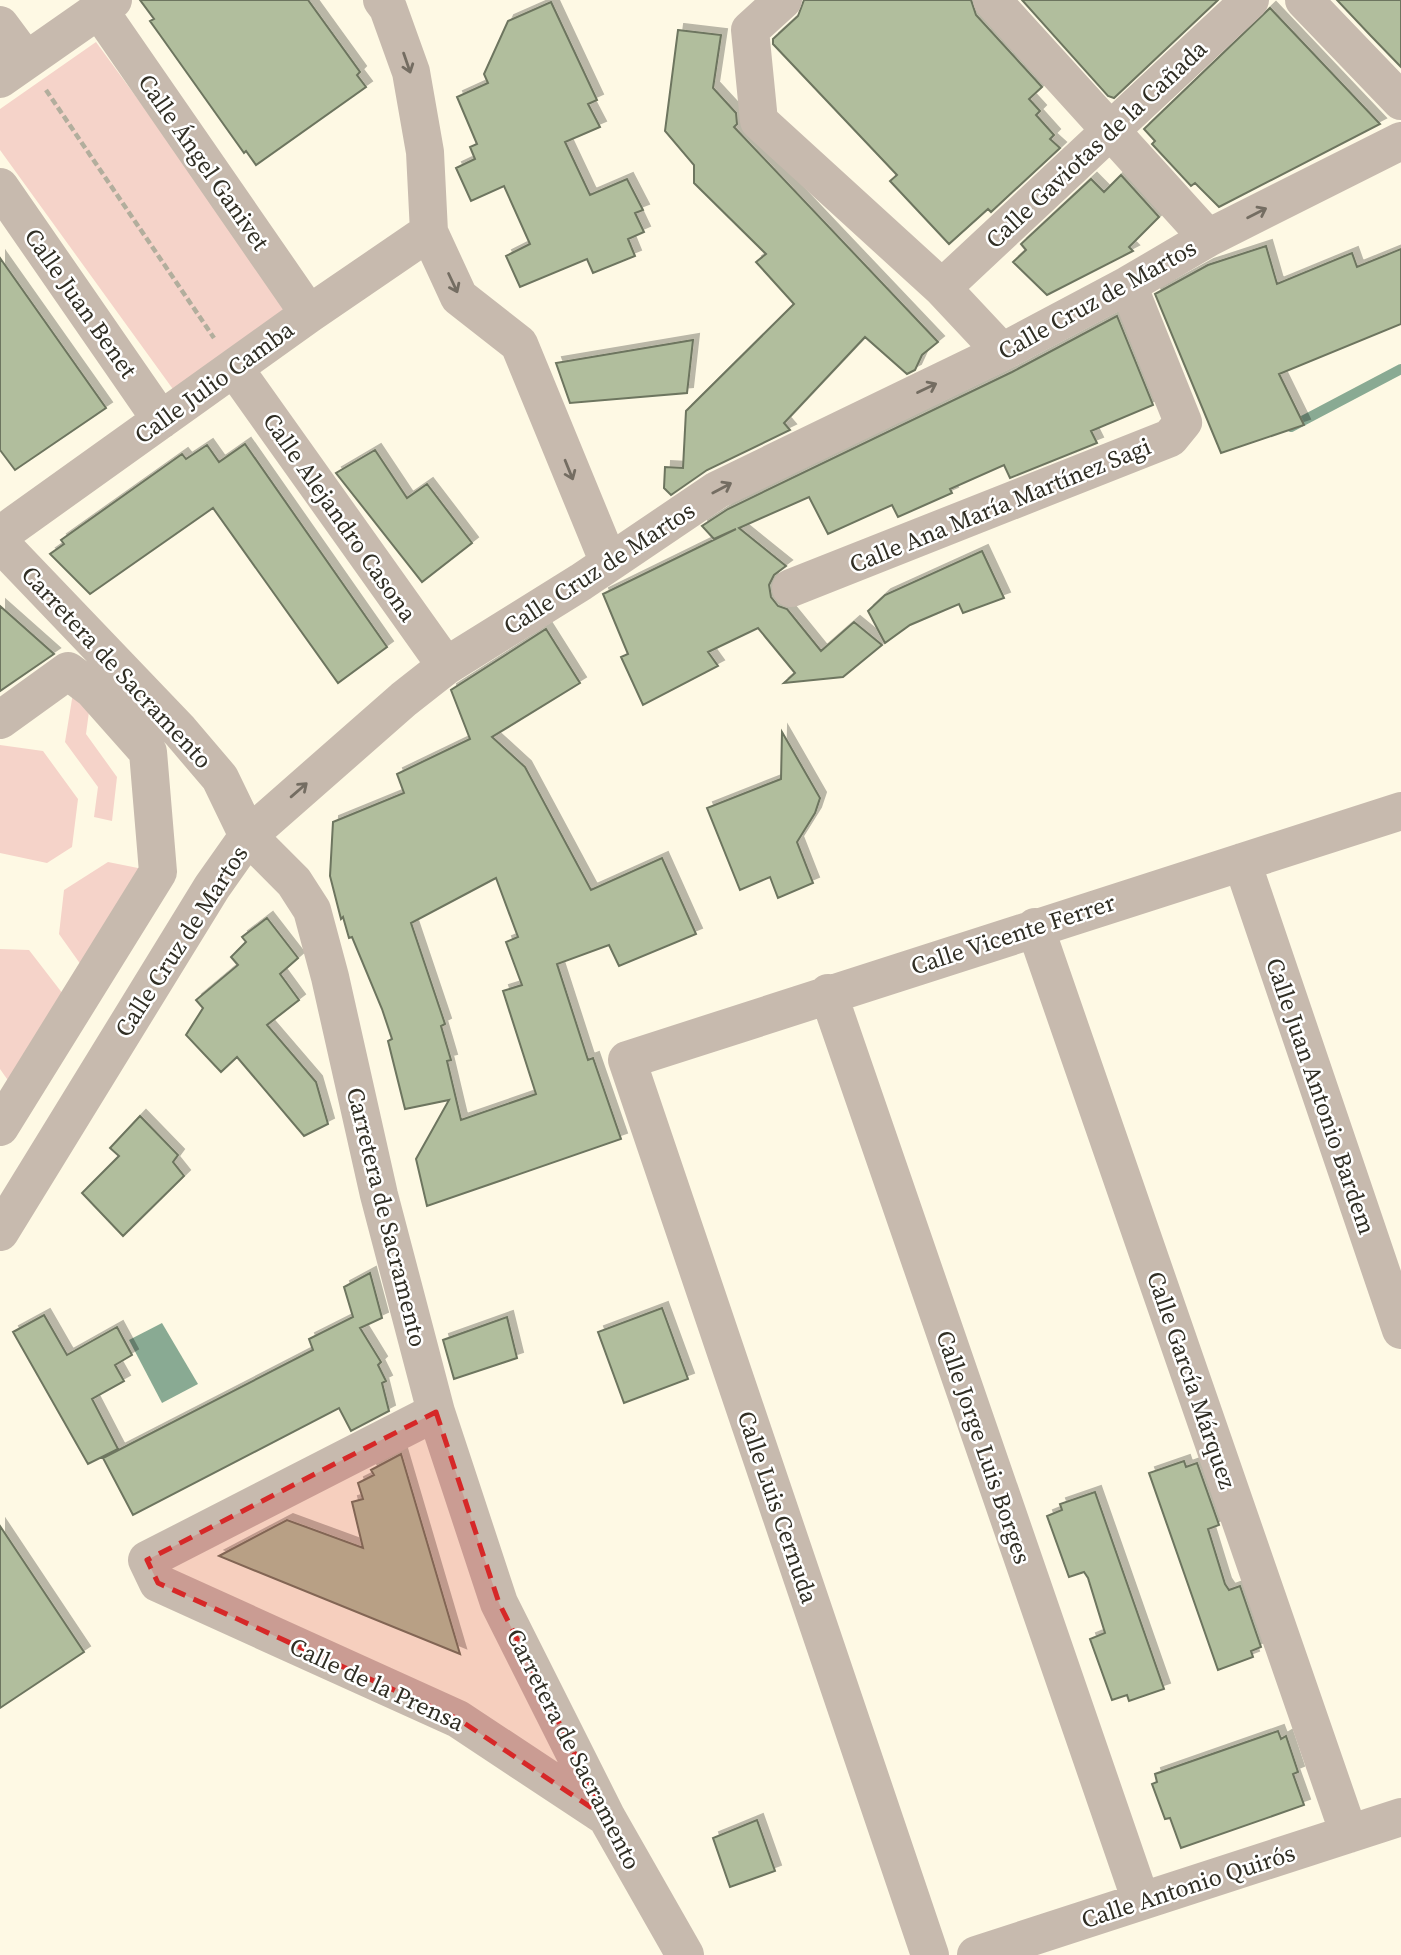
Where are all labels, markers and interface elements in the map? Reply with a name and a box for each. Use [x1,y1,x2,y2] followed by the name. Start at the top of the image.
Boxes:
[978,32,1214,255] street label: Calle Gaviotas de la Cañada
[402,51,414,73] one-way arrow
[131,67,277,257] street label: Calle Ángel Ganivet
[1246,205,1267,219] one-way arrow
[17,221,145,385] street label: Calle Juan Benet
[992,231,1202,367] street label: Calle Cruz de Martos
[447,272,460,293] one-way arrow
[128,312,301,451] street label: Calle Julio Camba
[916,381,937,394] one-way arrow
[255,406,425,629] street label: Calle Alejandro Casona
[844,429,1156,581] street label: Calle Ana María Martínez Sagi
[564,459,577,481] one-way arrow
[712,481,732,495] one-way arrow
[497,494,701,642] street label: Calle Cruz de Martos
[14,558,220,776] street label: Carretera de Sacramento
[289,782,307,798] one-way arrow
[107,839,255,1043] street label: Calle Cruz de Martos
[907,885,1119,983] street label: Calle Vicente Ferrer
[1258,953,1384,1239] street label: Calle Juan Antonio Bardem
[339,1084,435,1350] street label: Carretera de Sacramento
[1139,1267,1245,1493] street label: Calle García Márquez
[929,1326,1039,1568] street label: Calle Jorge Luis Borges
[730,1406,827,1608] street label: Calle Luis Cernuda
[499,1623,649,1875] street label: Carretera de Sacramento
[284,1629,470,1739] street label: Calle de la Prensa
[1077,1836,1299,1936] street label: Calle Antonio Quirós

